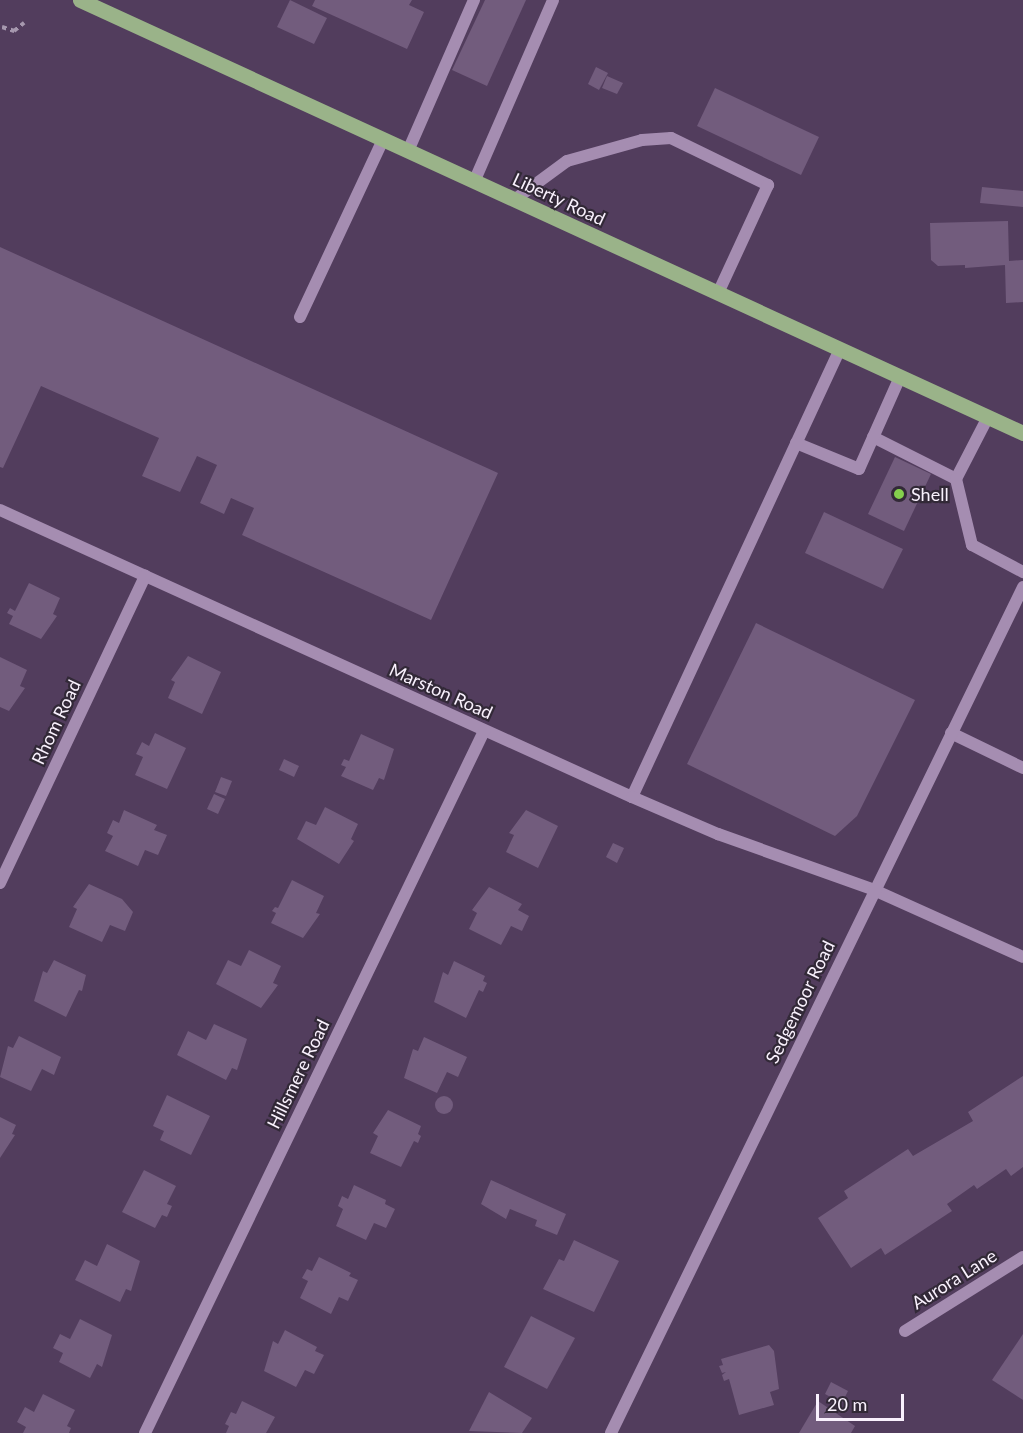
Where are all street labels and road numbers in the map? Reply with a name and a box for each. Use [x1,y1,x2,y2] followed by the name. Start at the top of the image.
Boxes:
[509,168,609,230] street label: Liberty Road
[386,659,496,723] street label: Marston Road
[27,676,85,768] street label: Rhom Road
[761,937,839,1067] street label: Sedgemoor Road
[262,1016,334,1132] street label: Hillsmere Road
[908,1244,1000,1314] street label: Aurora Lane

